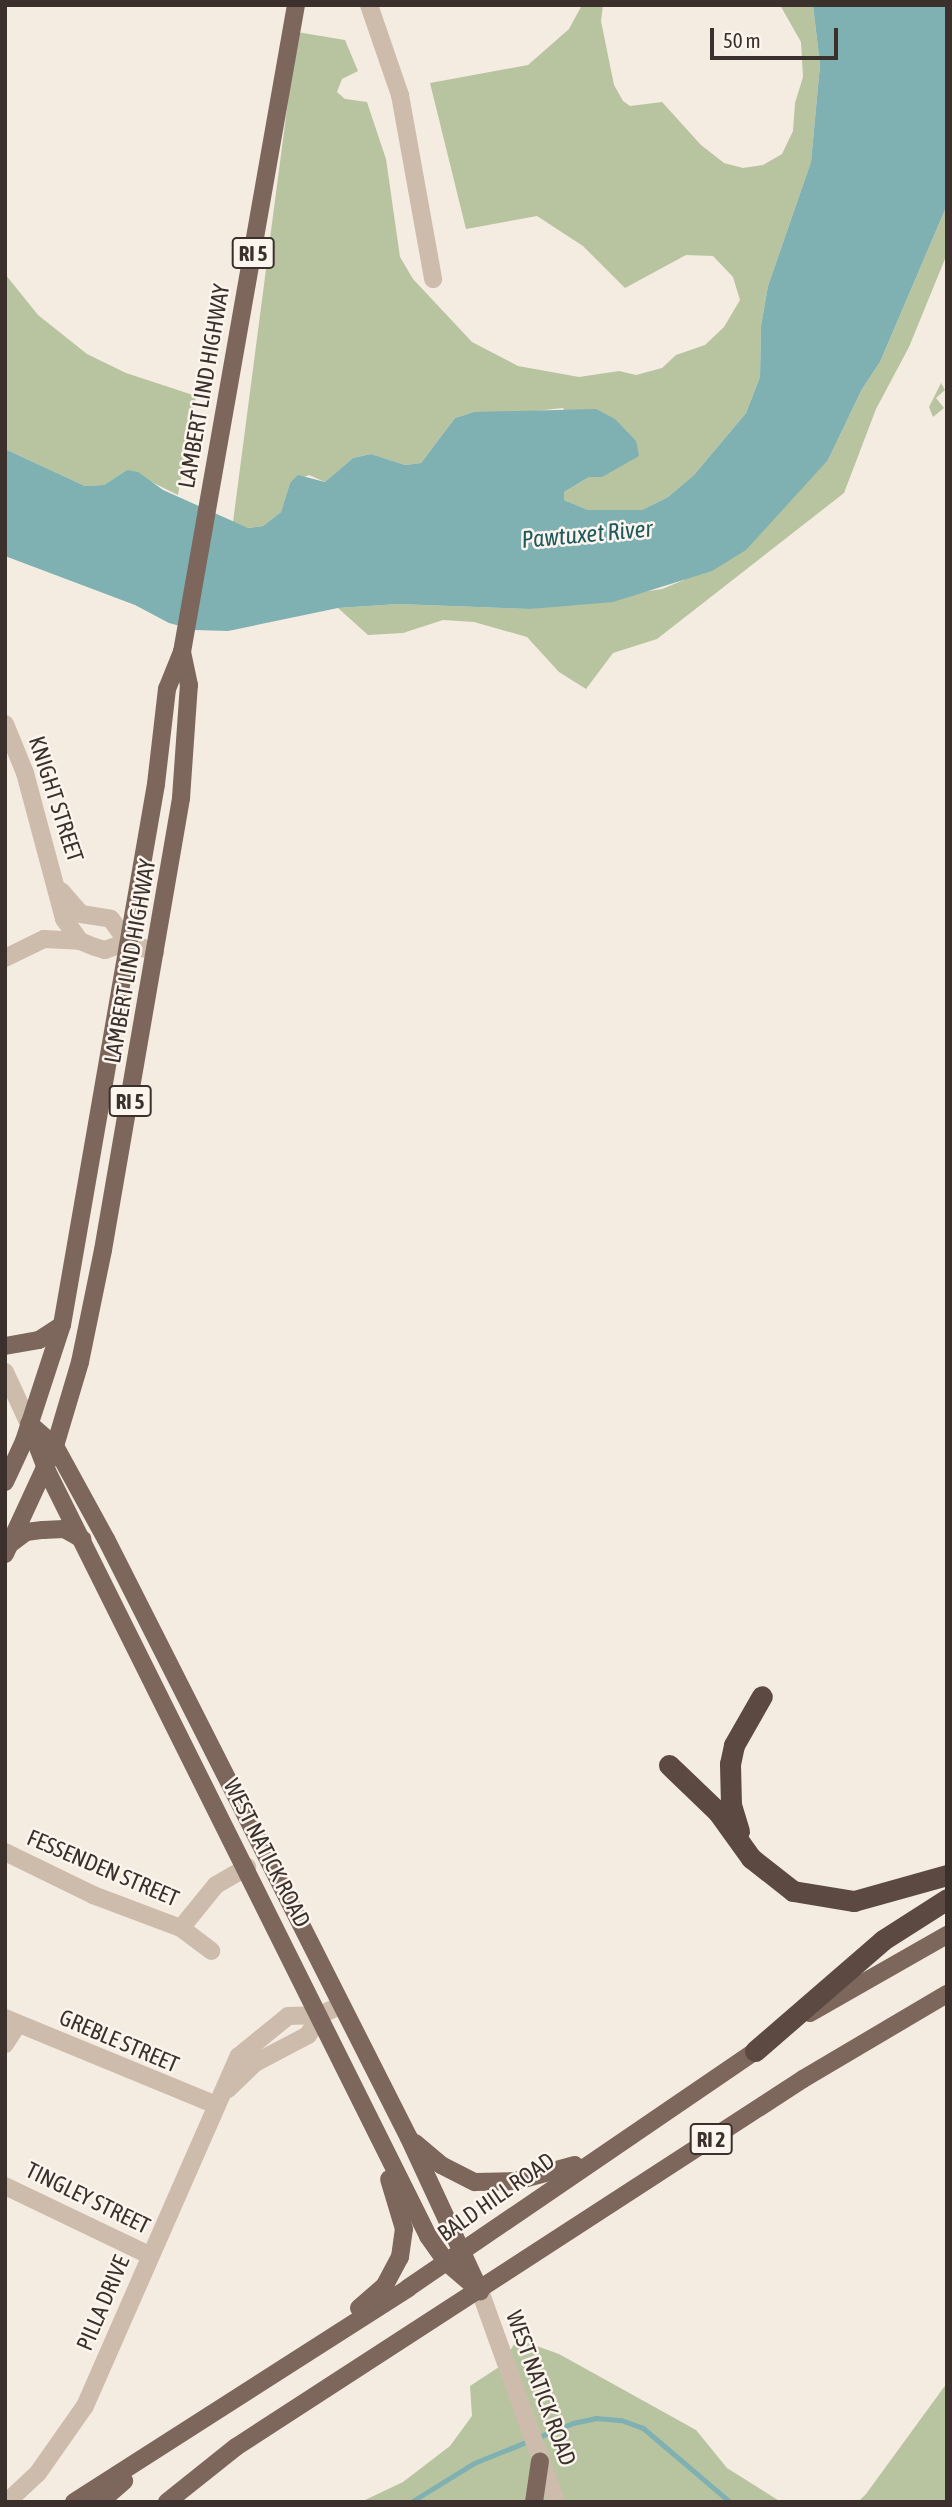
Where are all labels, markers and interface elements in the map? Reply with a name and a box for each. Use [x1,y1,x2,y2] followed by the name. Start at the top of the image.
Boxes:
[714,14,842,58] scale bar
[723,28,761,52] text: 50 m
[230,236,276,270] road number: RI 5
[172,282,236,490] street label: LAMBERT LIND HIGHWAY
[520,514,654,554] water label: Pawtuxet River
[23,733,89,865] street label: KNIGHT STREET
[98,857,162,1065] street label: LAMBERT LIND HIGHWAY
[107,1084,153,1118] road number: RI 5
[218,1774,316,1932] street label: WEST NATICK ROAD
[23,1824,183,1912] street label: FESSENDEN STREET
[55,2003,183,2079] street label: GREBLE STREET
[688,2122,734,2156] road number: RI 2
[432,2147,560,2247] street label: BALD HILL ROAD
[21,2156,155,2240] street label: TINGLEY STREET
[71,2251,135,2355] street label: PILLA DRIVE
[500,2307,582,2469] street label: WEST NATICK ROAD

